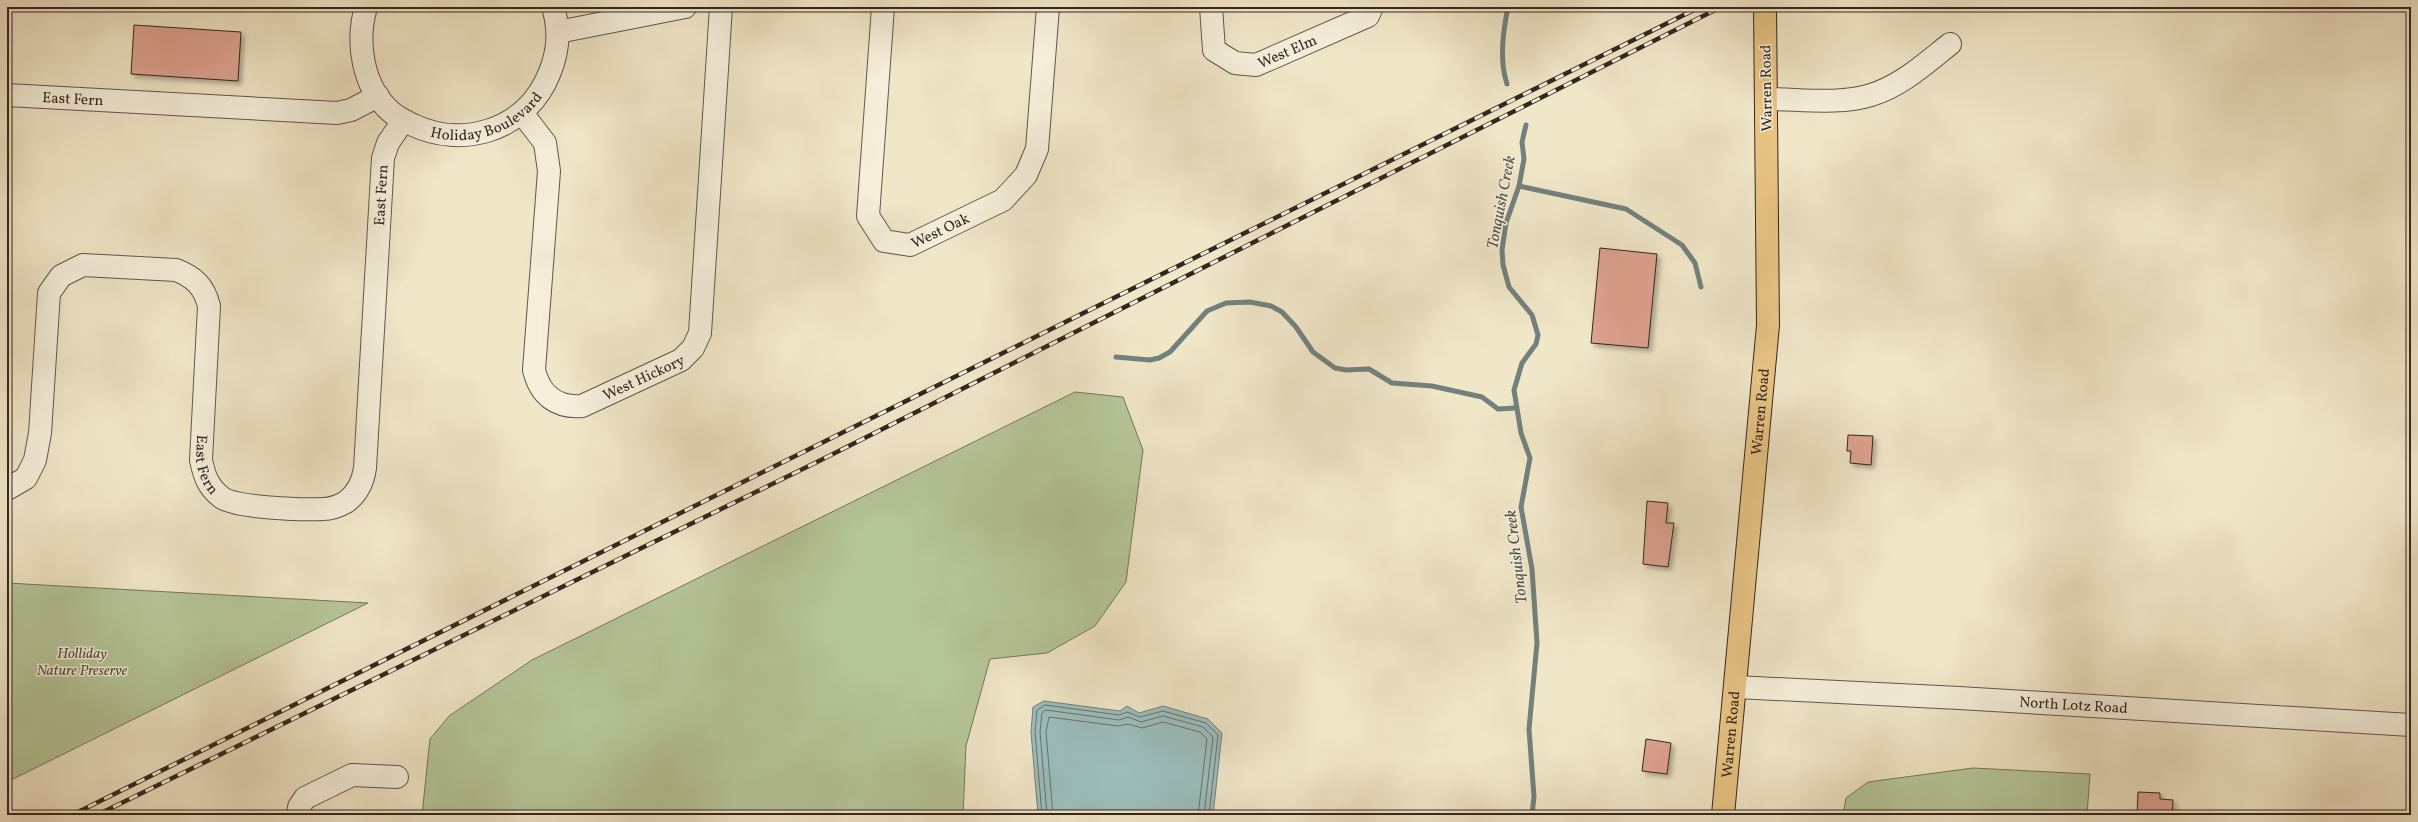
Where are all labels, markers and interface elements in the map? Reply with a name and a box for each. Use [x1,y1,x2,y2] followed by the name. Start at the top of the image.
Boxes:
[1255,31,1321,75] street label: West Elm
[1756,44,1779,132] street label: Warren Road
[42,88,104,112] street label: East Fern
[428,88,548,147] street label: Holiday Boulevard
[1482,153,1522,251] water label: Tonquish Creek
[370,164,395,226] street label: East Fern
[908,209,973,255] street label: West Oak
[600,351,689,407] street label: West Hickory
[1747,368,1776,456] street label: Warren Road
[189,434,222,500] street label: East Fern
[1500,508,1534,605] water label: Tonquish Creek
[37,644,128,682] park label: Holliday Nature Preserve
[1717,690,1746,779] street label: Warren Road
[2019,693,2128,720] street label: North Lotz Road

